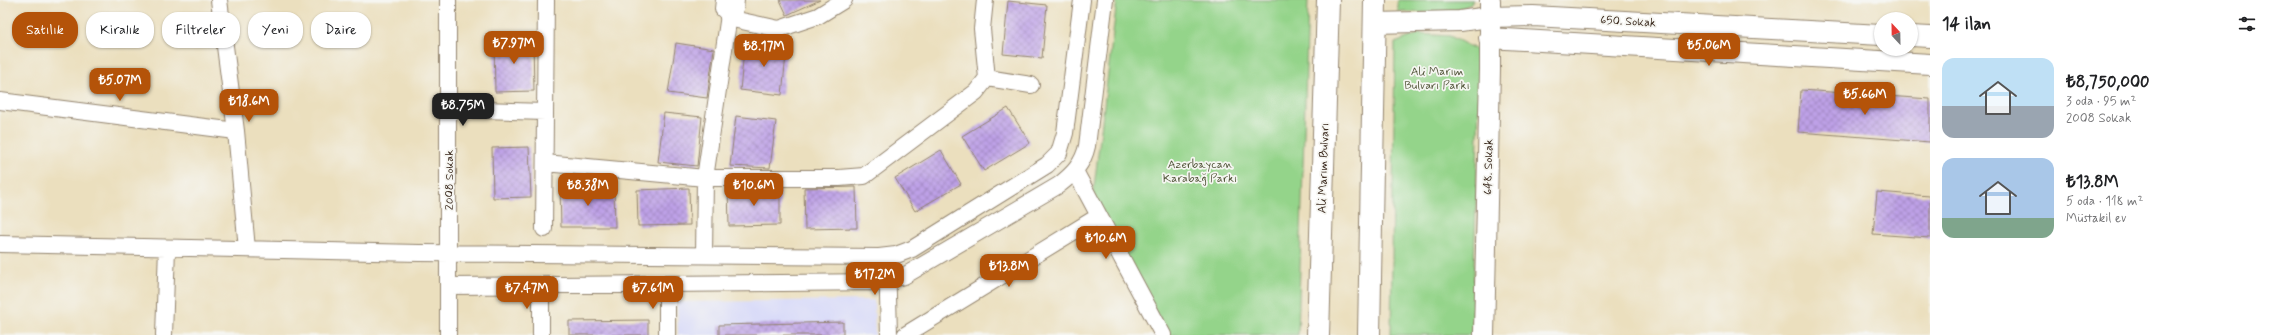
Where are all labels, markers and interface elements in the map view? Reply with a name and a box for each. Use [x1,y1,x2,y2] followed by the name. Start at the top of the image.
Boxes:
[12,12,78,48] chip: Satılık
[86,12,154,48] chip: Kiralık
[162,12,240,48] chip: Filtreler
[248,12,303,48] chip: Yeni
[311,12,371,48] chip: Daire
[1874,12,1918,56] north arrow
[1874,12,1918,56] map controls
[1600,13,1656,31] street label: 650. Sokak
[1942,13,1991,35] text: 14 ilan
[2236,13,2258,35] icon: filters
[481,31,547,65] pin: ₺7.97M
[1676,33,1742,67] pin: ₺5.06M
[731,34,797,68] pin: ₺8.17M
[493,35,535,52] text: ₺7.97M
[1687,37,1731,54] text: ₺5.06M
[743,38,785,55] text: ₺8.17M
[1404,64,1470,94] park label: Ali Marım Bulvarı Parkı
[87,68,153,102] pin: ₺5.07M
[2066,71,2150,93] text: ₺8,750,000
[98,72,142,89] text: ₺5.07M
[1974,74,2022,122] icon: home
[1832,82,1898,116] pin: ₺5.66M
[1843,86,1887,103] text: ₺5.66M
[216,89,282,123] pin: ₺18.6M
[228,93,270,110] text: ₺18.6M
[430,93,496,127] pin: ₺8.75M
[2066,93,2136,110] text: 3 oda · 95 m²
[441,97,485,114] text: ₺8.75M
[2066,110,2131,127] text: 2008 Sokak
[1314,122,1334,214] street label: Ali Marım Bulvarı
[1481,139,1497,195] street label: 648. Sokak
[442,150,458,210] street label: 2008 Sokak
[1163,157,1237,187] park label: Azerbaycan Karabağ Parkı
[2066,171,2119,193] text: ₺13.8M
[555,173,621,207] pin: ₺8.38M
[721,173,787,207] pin: ₺10.6M
[1974,174,2022,222] icon: home
[567,177,609,194] text: ₺8.38M
[733,177,775,194] text: ₺10.6M
[2066,193,2143,210] text: 5 oda · 118 m²
[2066,210,2127,227] text: Müstakil ev
[1073,226,1139,260] pin: ₺10.6M
[1085,230,1127,247] text: ₺10.6M
[976,254,1042,288] pin: ₺13.8M
[989,258,1029,275] text: ₺13.8M
[842,262,908,296] pin: ₺17.2M
[855,266,895,283] text: ₺17.2M
[494,276,560,310] pin: ₺7.47M
[620,276,686,310] pin: ₺7.61M
[505,280,549,297] text: ₺7.47M
[632,280,674,297] text: ₺7.61M

